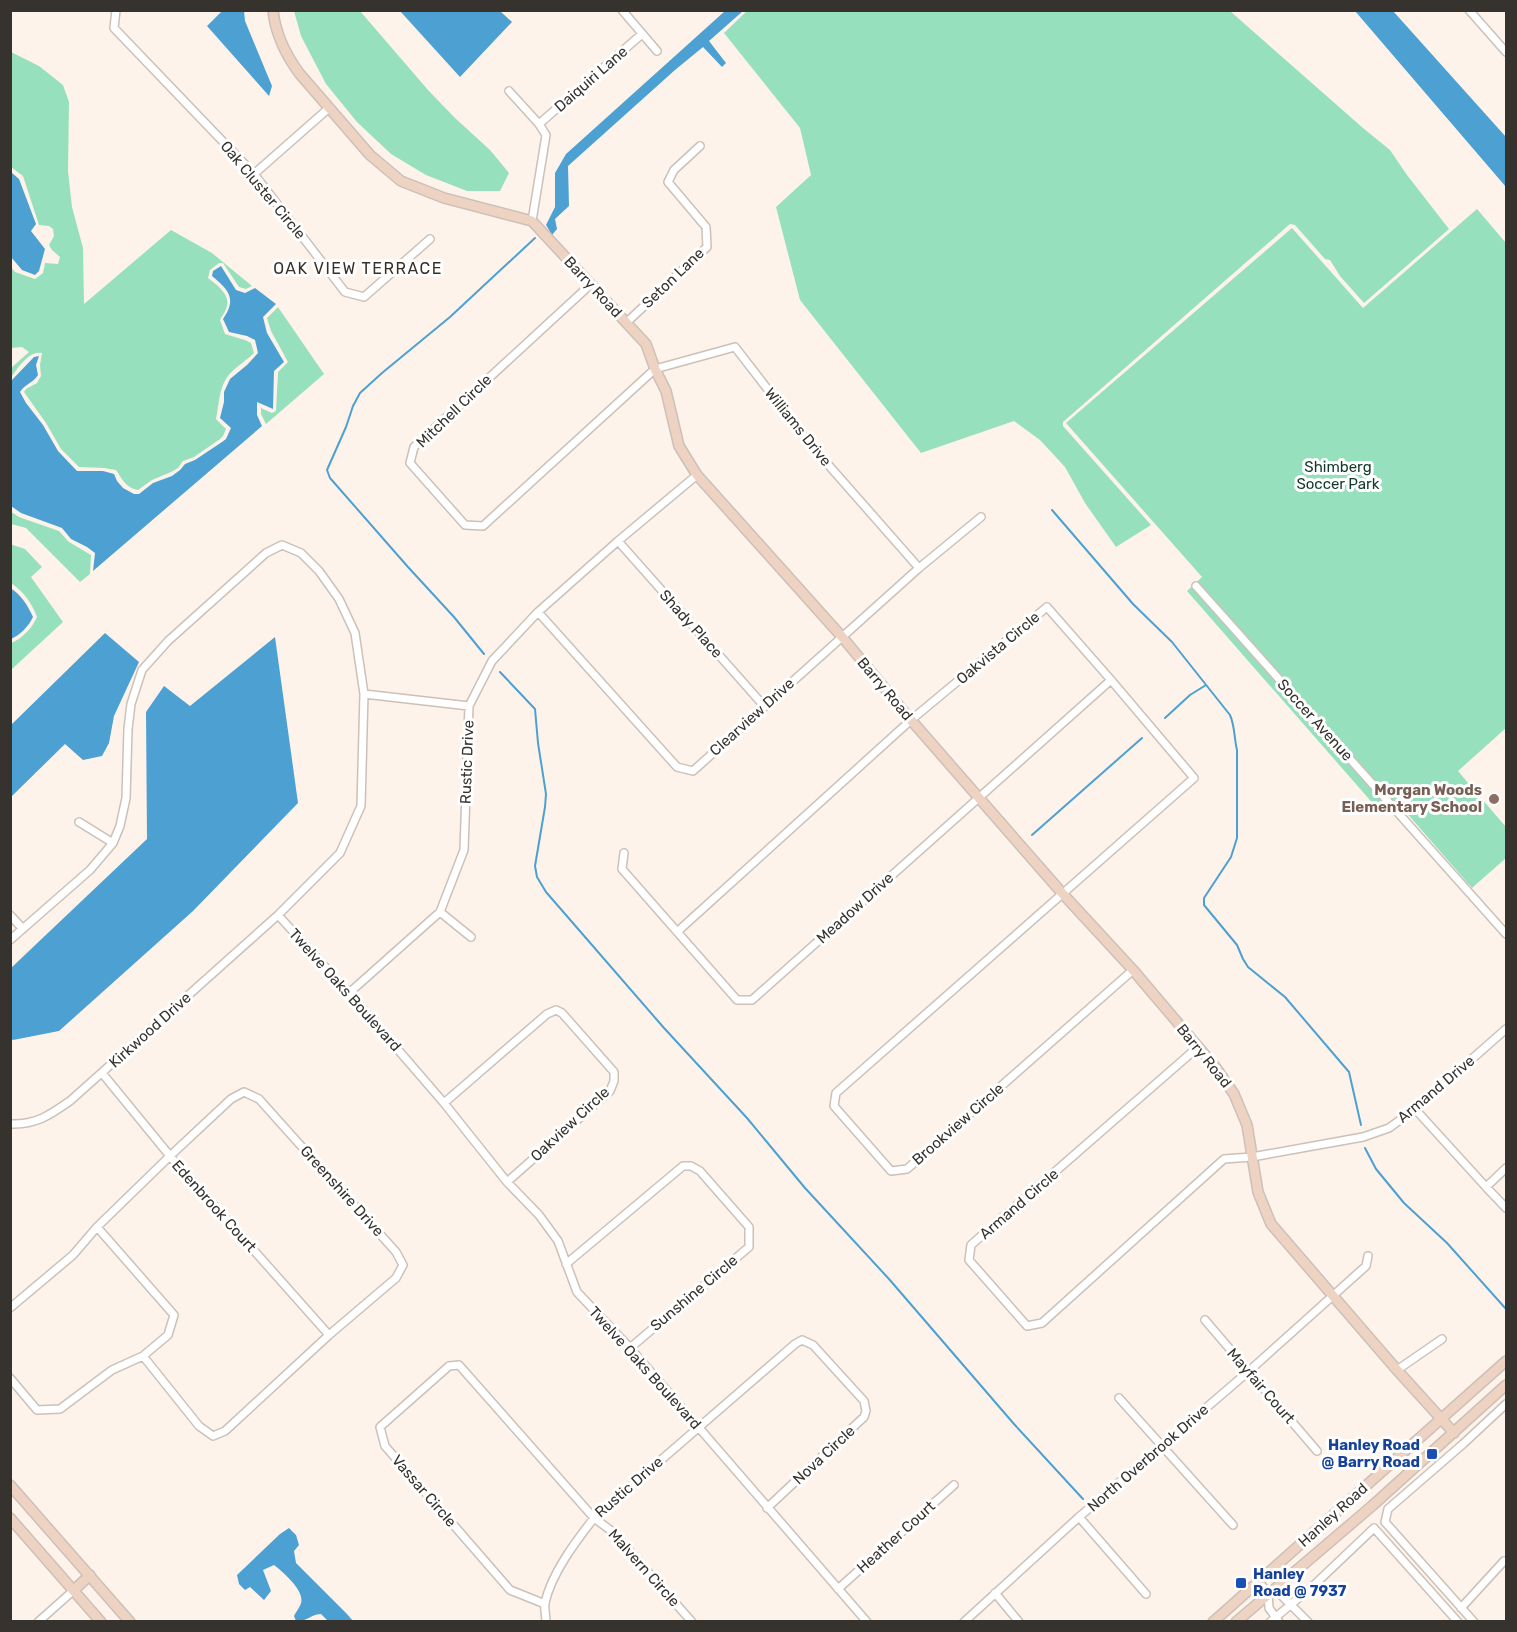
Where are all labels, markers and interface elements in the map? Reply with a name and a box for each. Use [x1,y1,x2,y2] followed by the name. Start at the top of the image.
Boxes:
[551,42,631,116] street label: Daiquiri Lane
[217,137,309,243] street label: Oak Cluster Circle
[638,244,708,312] street label: Seton Lane
[560,253,626,321] street label: Barry Road
[273,259,443,278] district label: OAK VIEW TERRACE
[413,371,495,451] street label: Mitchell Circle
[761,384,835,470] street label: Williams Drive
[1296,458,1380,493] park label: Shimberg Soccer Park
[656,586,726,662] street label: Shady Place
[953,608,1043,688] street label: Oakvista Circle
[853,654,917,724] street label: Barry Road
[706,674,798,760] street label: Clearview Drive
[1273,675,1357,765] street label: Soccer Avenue
[457,720,477,804] street label: Rustic Drive
[1341,781,1482,816] place label: Morgan Woods Elementary School
[1487,792,1501,806] marker: Morgan Woods Elementary School
[813,869,897,947] street label: Meadow Drive
[285,925,405,1055] street label: Twelve Oaks Boulevard
[105,989,195,1071] street label: Kirkwood Drive
[1173,1020,1235,1092] street label: Barry Road
[1394,1052,1478,1126] street label: Armand Drive
[908,1079,1008,1169] street label: Brookview Circle
[527,1083,613,1165] street label: Oakview Circle
[297,1142,387,1240] street label: Greenshire Drive
[168,1156,260,1256] street label: Edenbrook Court
[976,1165,1062,1243] street label: Armand Circle
[647,1251,741,1335] street label: Sunshine Circle
[585,1303,705,1433] street label: Twelve Oaks Boulevard
[1223,1345,1299,1428] street label: Mayfair Court
[1084,1400,1212,1516] street label: North Overbrook Drive
[789,1422,859,1488] street label: Nova Circle
[1322,1436,1420,1471] place label: Hanley Road @ Barry Road
[1425,1447,1439,1461] marker: Hanley Road @ Barry Road
[388,1451,460,1531] street label: Vassar Circle
[591,1453,667,1521] street label: Rustic Drive
[1295,1479,1371,1551] street label: Hanley Road
[853,1497,939,1577] street label: Heather Court
[604,1525,684,1611] street label: Malvern Circle
[1253,1565,1347,1600] place label: Hanley Road @ 7937
[1234,1576,1248,1590] marker: Hanley Road @ 7937

